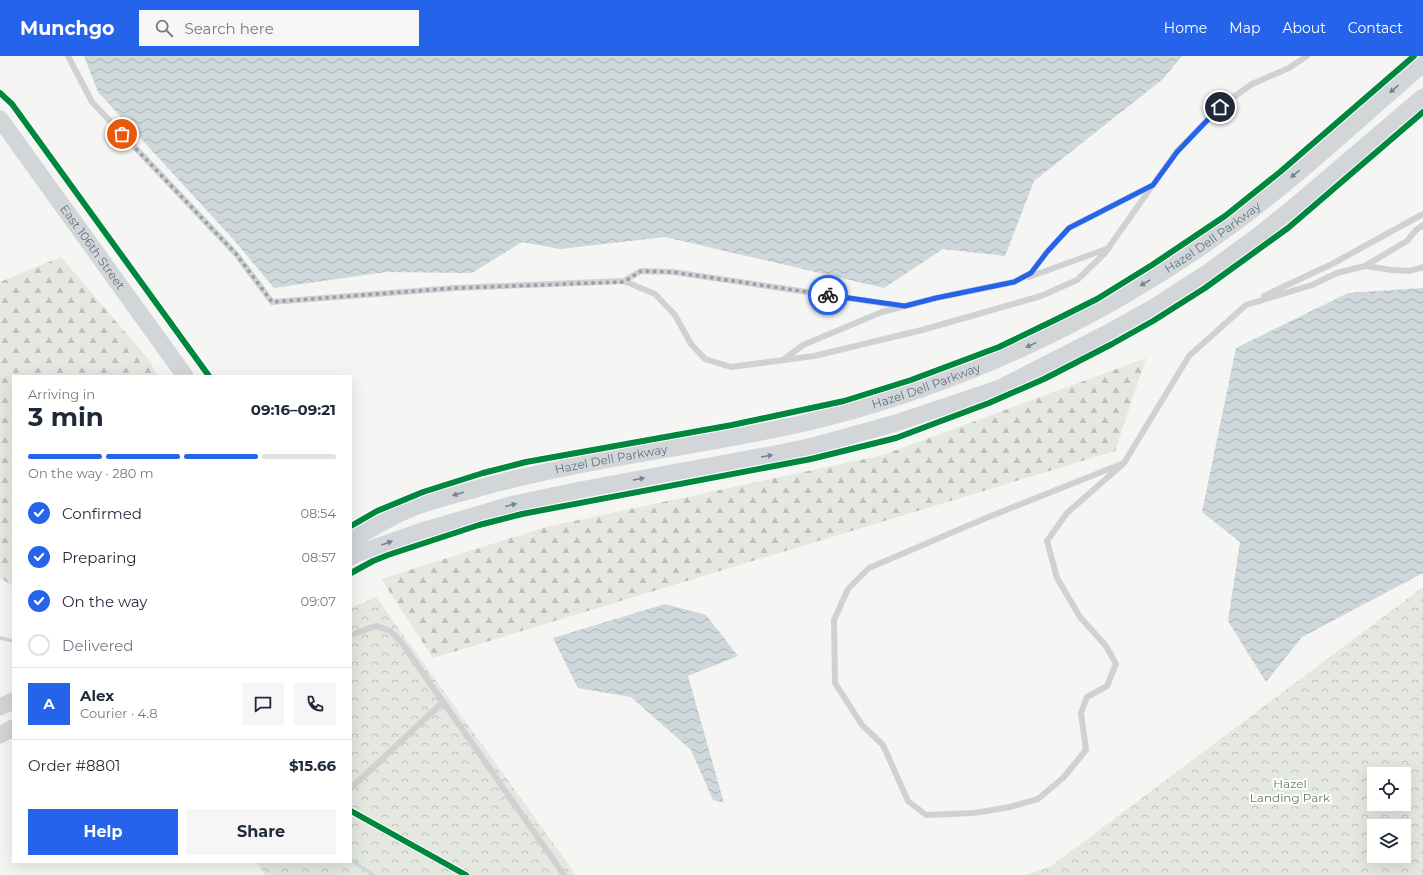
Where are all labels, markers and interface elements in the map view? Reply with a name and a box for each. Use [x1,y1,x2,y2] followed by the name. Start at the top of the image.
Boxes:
[139,10,419,46] search box
[20,17,115,40] text: Munchgo
[153,17,175,39] icon: search
[185,19,274,38] text: Search here
[1164,19,1207,37] text: Home
[1229,19,1260,37] text: Map
[1282,19,1326,37] text: About
[1348,19,1403,37] text: Contact
[1388,85,1399,94] one-way arrow
[1203,90,1237,124] pin
[1209,96,1231,118] icon: home
[105,117,139,151] pin
[111,123,133,145] icon: bag
[1290,170,1301,179] one-way arrow
[1161,198,1264,276] street label: Hazel Dell Parkway
[57,202,128,292] street label: East 106th Street
[808,275,848,315] courier
[1139,280,1151,287] one-way arrow
[817,284,839,306] icon: bike
[1025,342,1036,348] one-way arrow
[870,359,983,412] street label: Hazel Dell Parkway
[28,386,95,402] text: Arriving in
[251,400,336,419] text: 09:16–09:21
[28,401,104,433] text: 3 min
[553,441,669,477] street label: Hazel Dell Parkway
[761,452,773,458] one-way arrow
[28,465,154,481] text: On the way · 280 m
[633,476,645,482] one-way arrow
[451,491,463,497] one-way arrow
[505,501,518,507] one-way arrow
[28,502,50,524] icon: check
[62,504,142,523] text: Confirmed
[300,505,336,521] text: 08:54
[382,540,394,546] one-way arrow
[28,546,50,568] icon: check
[62,548,137,567] text: Preparing
[302,549,336,565] text: 08:57
[28,590,50,612] icon: check
[62,592,147,611] text: On the way
[301,593,336,609] text: 09:07
[62,636,134,655] text: Delivered
[242,683,284,725] button: chat
[294,683,336,725] button: phone
[80,686,114,705] text: Alex
[43,694,55,713] text: A
[80,705,158,721] text: Courier · 4.8
[28,756,121,775] text: Order #8801
[289,756,336,775] text: $15.66
[1367,767,1411,863] map controls
[1367,767,1411,811] button: locate
[1250,776,1331,805] park label: Hazel Landing Park
[28,809,178,855] button: Help
[186,809,336,855] button: Share
[1367,819,1411,863] button: layers

